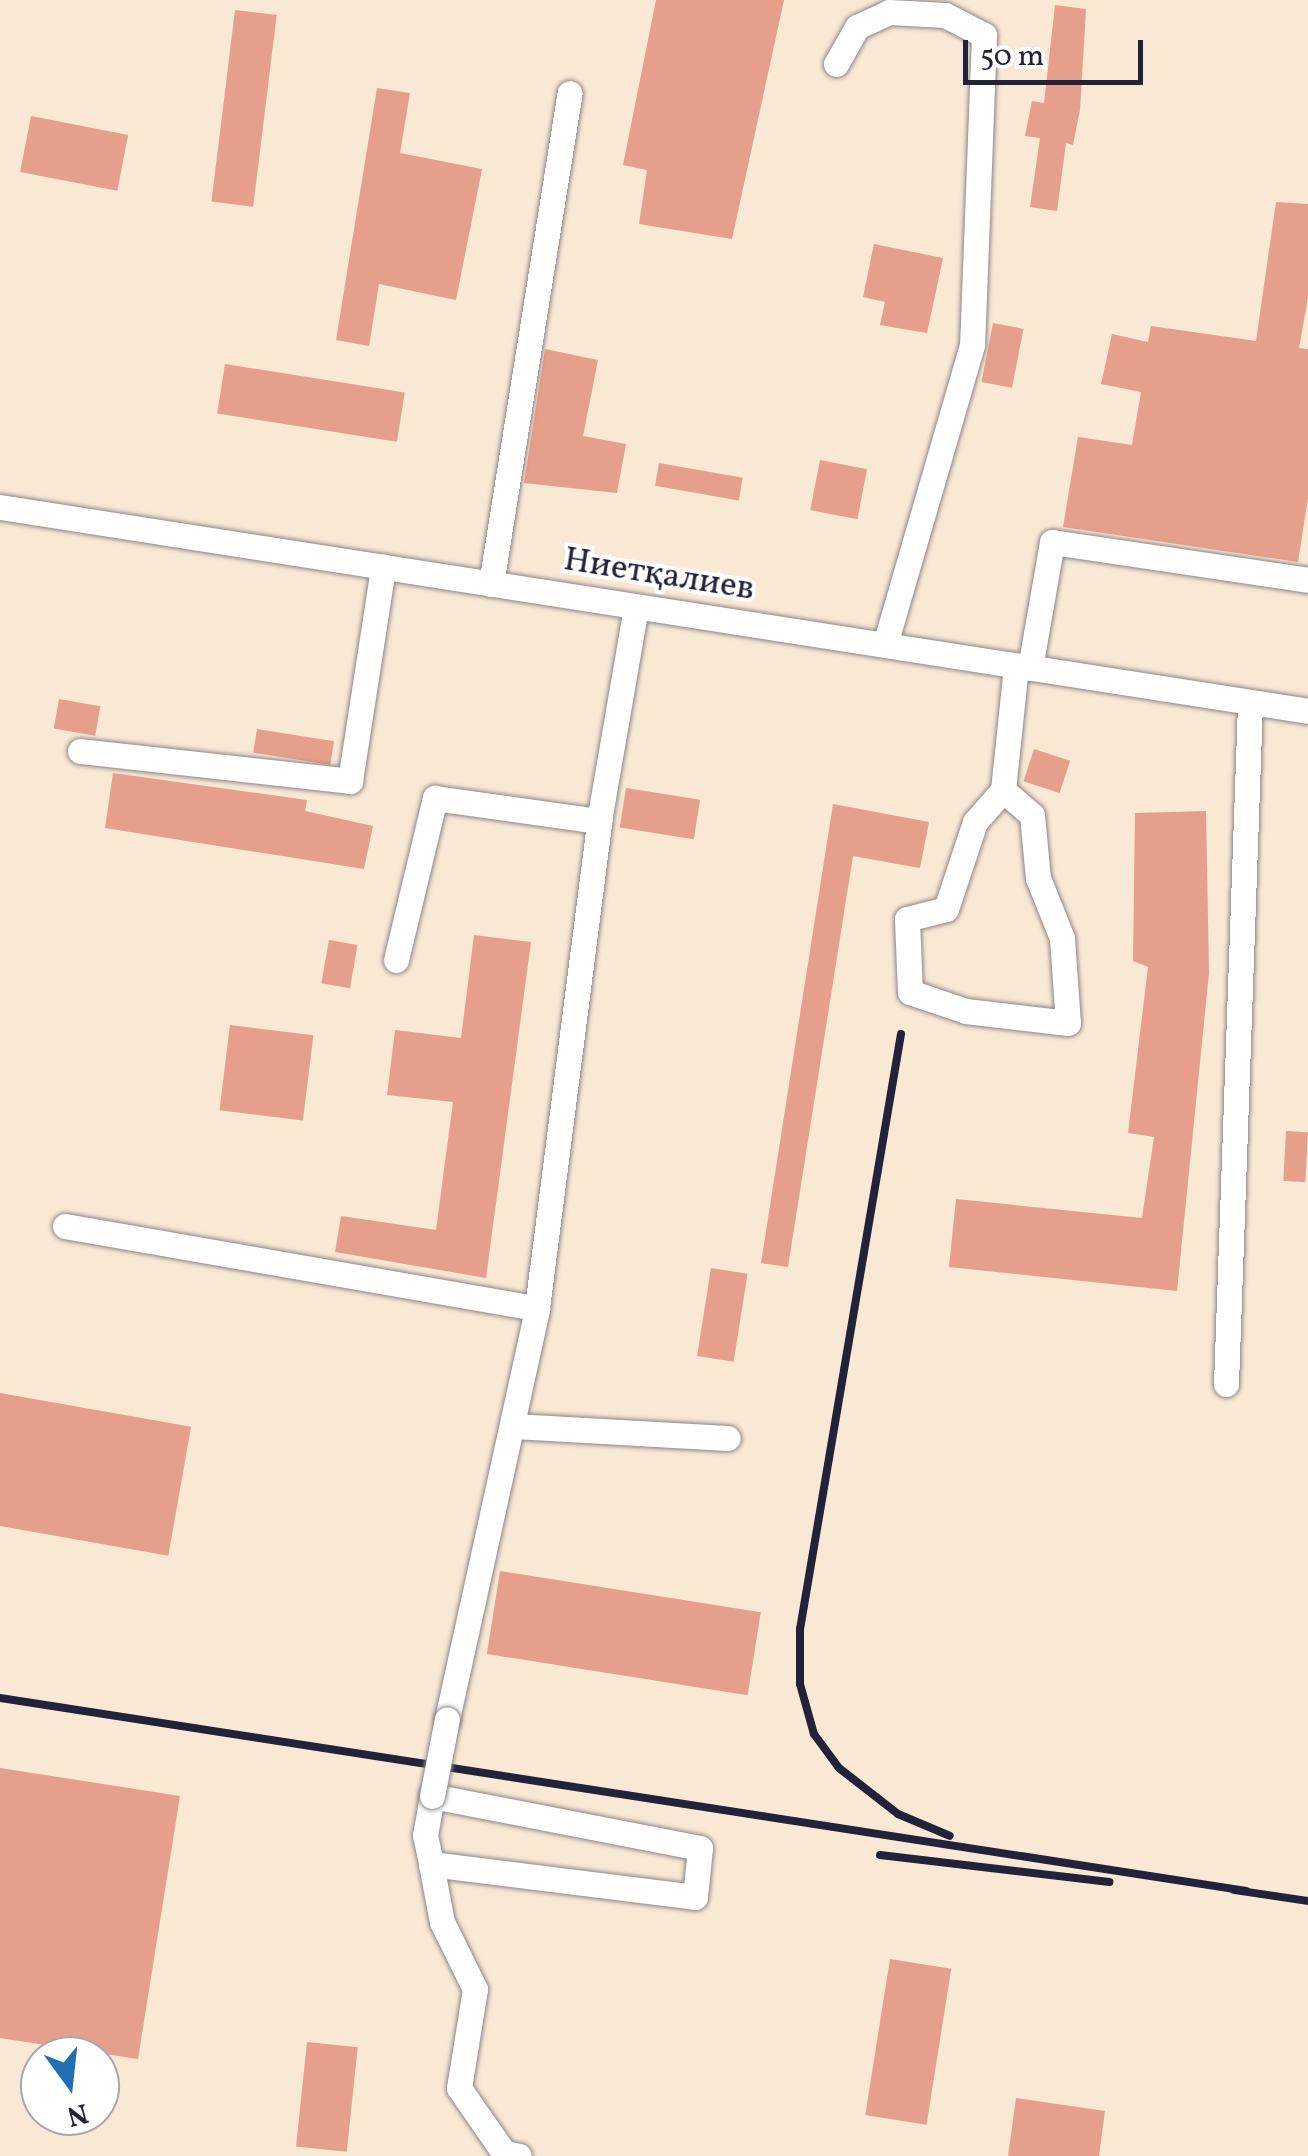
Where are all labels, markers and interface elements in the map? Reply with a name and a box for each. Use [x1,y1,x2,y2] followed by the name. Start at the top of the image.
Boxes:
[968,20,1148,82] scale bar
[980,36,1044,78] text: 50 m
[561,539,757,611] street label: Ниетқалиев
[20,2036,120,2136] north arrow
[63,2092,92,2135] text: N

